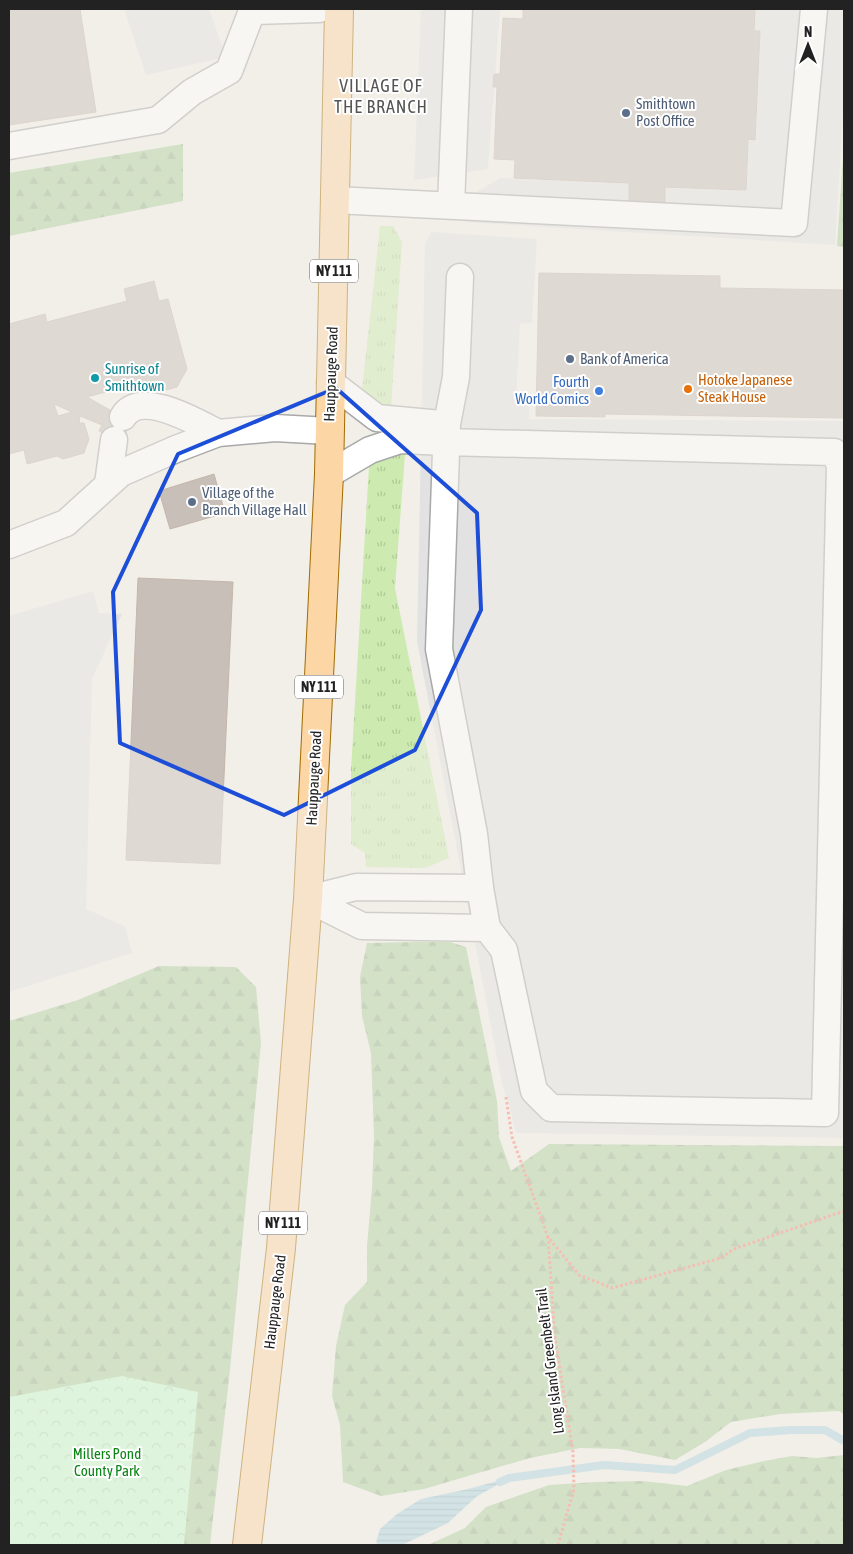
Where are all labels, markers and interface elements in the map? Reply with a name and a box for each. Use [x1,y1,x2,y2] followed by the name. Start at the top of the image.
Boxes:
[783,20,833,70] north arrow
[804,24,812,40] text: N
[334,75,428,117] district label: VILLAGE OF THE BRANCH
[636,95,695,129] place label: Smithtown Post Office
[620,107,632,119] marker: Smithtown Post Office
[310,260,358,282] road number: NY 111
[320,326,341,422] street label: Hauppauge Road
[580,350,669,367] place label: Bank of America
[564,353,576,365] marker: Bank of America
[105,360,164,394] place label: Sunrise of Smithtown
[698,371,792,405] place label: Hotoke Japanese Steak House
[89,372,101,384] marker: Sunrise of Smithtown
[515,373,589,407] place label: Fourth World Comics
[682,383,694,395] marker: Hotoke Japanese Steak House
[593,385,605,397] marker: Fourth World Comics
[202,484,307,518] place label: Village of the Branch Village Hall
[186,496,198,508] marker: Village of the Branch Village Hall
[295,676,343,699] road number: NY 111
[303,730,324,826] street label: Hauppauge Road
[259,1212,307,1234] road number: NY 111
[260,1254,289,1350] street label: Hauppauge Road
[532,1287,567,1435] street label: Long Island Greenbelt Trail
[73,1445,141,1479] park label: Millers Pond County Park

